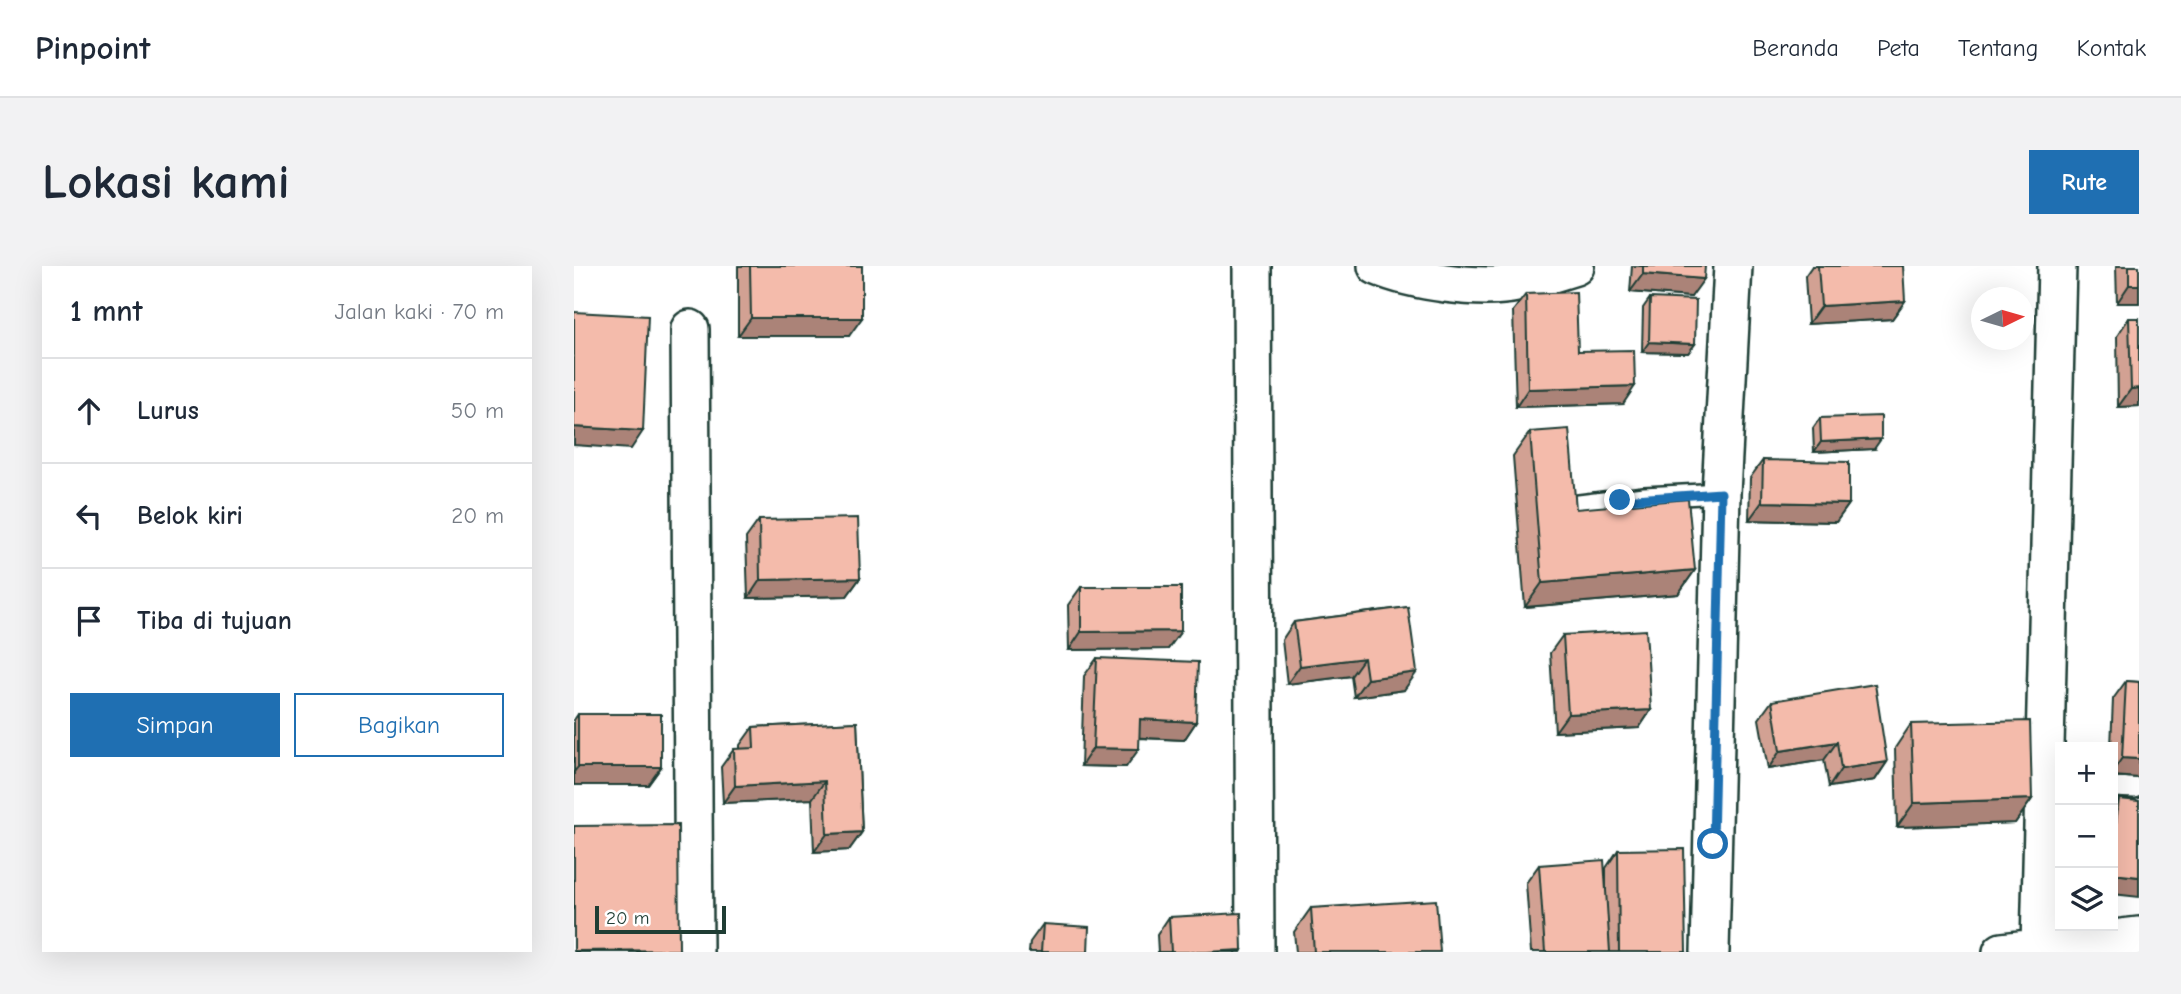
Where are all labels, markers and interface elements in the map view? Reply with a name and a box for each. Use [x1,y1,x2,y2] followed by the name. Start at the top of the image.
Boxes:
[35,29,150,67] text: Pinpoint
[1752,34,1839,62] text: Beranda
[1877,34,1920,62] text: Peta
[1958,34,2038,62] text: Tentang
[2076,34,2146,62] text: Kontak
[2029,150,2139,214] button: Rute
[42,154,290,210] text: Lokasi kami
[1971,287,2034,350] north arrow
[70,294,142,329] text: 1 mnt
[334,298,504,325] text: Jalan kaki · 70 m
[70,392,108,430] icon: ahead
[137,396,199,426] text: Lurus
[451,397,504,424] text: 50 m
[1604,484,1635,515] route end
[70,497,108,535] icon: left
[137,501,243,531] text: Belok kiri
[451,502,504,529] text: 20 m
[70,602,108,640] icon: arrive
[137,606,292,636] text: Tiba di tujuan
[70,693,280,757] button: Simpan
[294,693,504,757] button: Bagikan
[2055,742,2118,931] map controls
[2055,742,2118,805] button: +
[2055,805,2118,868] button: −
[1697,828,1728,859] route start
[2055,868,2118,931] button: layers
[595,903,726,935] scale bar
[606,907,650,929] text: 20 m

